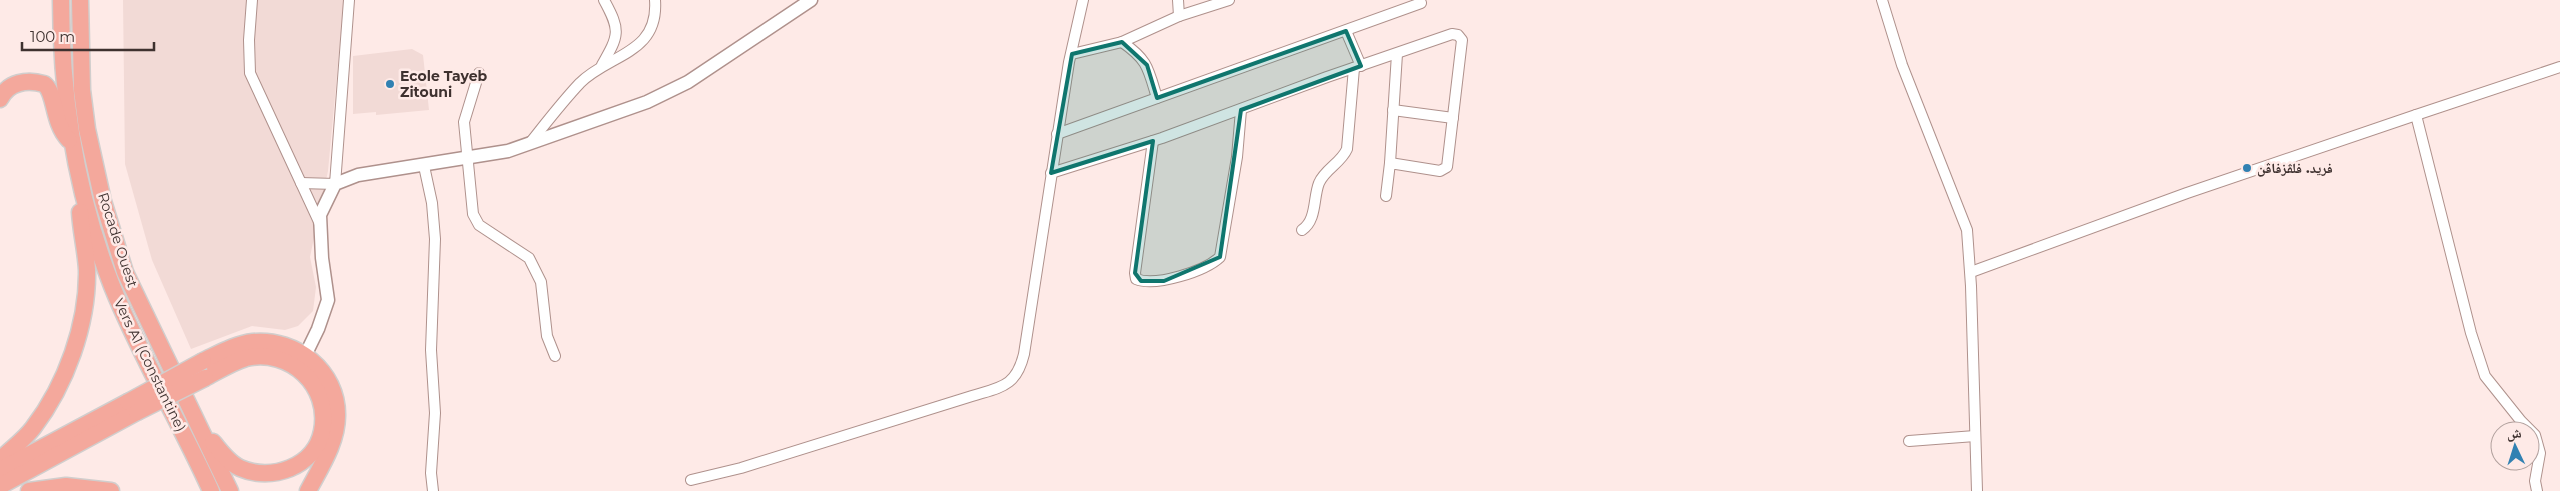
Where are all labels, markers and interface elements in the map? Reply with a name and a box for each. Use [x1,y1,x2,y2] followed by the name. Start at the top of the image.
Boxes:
[22,20,155,52] scale bar
[30,27,75,46] text: 100 m
[400,67,487,101] place label: Ecole Tayeb Zitouni
[384,78,396,90] marker: Ecole Tayeb Zitouni
[2257,159,2333,177] place label: فريد. فلڤزفاڤن
[2241,162,2253,174] marker: فريد. فلڤزفاڤن
[94,190,142,290] street label: Rocade Ouest
[110,295,190,435] street label: Vers A1 (Constantine)
[2490,421,2540,471] north arrow
[2506,424,2522,443] text: ش

